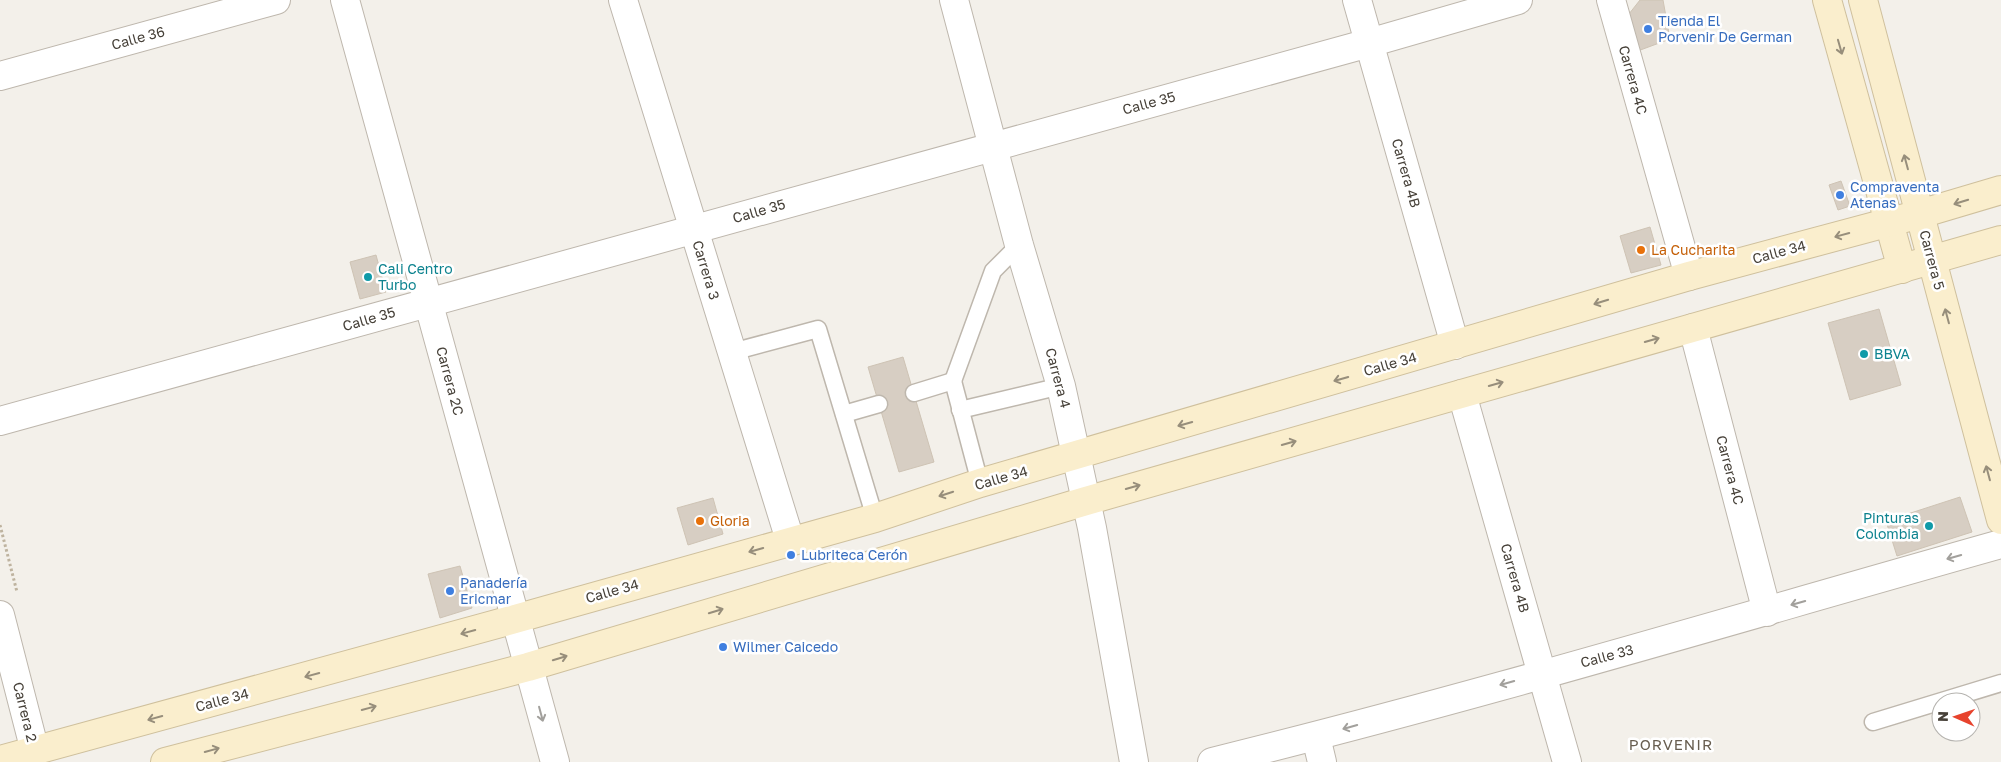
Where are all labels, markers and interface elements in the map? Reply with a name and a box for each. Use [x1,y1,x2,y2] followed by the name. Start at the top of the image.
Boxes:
[1658,12,1792,45] place label: Tienda El Porvenir De German
[109,22,166,53] street label: Calle 36
[1642,23,1654,35] marker: Tienda El Porvenir De German
[1836,39,1845,55] one-way arrow
[1616,43,1651,116] street label: Carrera 4C
[1121,87,1177,118] street label: Calle 35
[1389,136,1424,209] street label: Carrera 4B
[1901,155,1910,171] one-way arrow
[1850,178,1940,211] place label: Compraventa Atenas
[1834,189,1846,201] marker: Compraventa Atenas
[730,195,787,226] street label: Calle 35
[1953,198,1969,208] one-way arrow
[1916,228,1949,292] street label: Carrera 5
[1834,231,1850,240] one-way arrow
[1750,236,1807,267] street label: Calle 34
[689,238,724,302] street label: Carrera 3
[1651,241,1735,258] place label: La Cucharita
[1635,244,1647,256] marker: La Cucharita
[378,260,453,293] place label: Cali Centro Turbo
[362,271,374,283] marker: Cali Centro Turbo
[1593,298,1609,308] one-way arrow
[340,303,397,334] street label: Calle 35
[1942,309,1951,325] one-way arrow
[1644,334,1660,344] one-way arrow
[433,345,468,417] street label: Carrera 2C
[1874,345,1911,362] place label: BBVA
[1042,346,1075,410] street label: Carrera 4
[1361,348,1418,379] street label: Calle 34
[1858,348,1870,360] marker: BBVA
[1334,374,1350,384] one-way arrow
[1487,379,1503,389] one-way arrow
[1178,420,1194,430] one-way arrow
[1713,433,1748,506] street label: Carrera 4C
[1281,438,1297,447] one-way arrow
[972,462,1029,493] street label: Calle 34
[1983,466,1993,482] one-way arrow
[1124,482,1140,492] one-way arrow
[938,490,954,500] one-way arrow
[1856,509,1919,542] place label: Pinturas Colombia
[710,512,750,529] place label: Gloria
[694,515,706,527] marker: Gloria
[1923,520,1935,532] marker: Pinturas Colombia
[1498,541,1533,614] street label: Carrera 4B
[749,546,765,555] one-way arrow
[801,546,908,563] place label: Lubriteca Cerón
[785,549,797,561] marker: Lubriteca Cerón
[1947,553,1963,563] one-way arrow
[460,574,527,607] place label: Panadería Ericmar
[583,575,640,606] street label: Calle 34
[444,585,456,597] marker: Panadería Ericmar
[1791,598,1807,608] one-way arrow
[707,606,723,616] one-way arrow
[461,628,477,637] one-way arrow
[733,638,838,655] place label: Wilmer Caicedo
[1578,640,1635,671] street label: Calle 33
[717,641,729,653] marker: Wilmer Caicedo
[552,652,568,662] one-way arrow
[304,671,320,680] one-way arrow
[1499,679,1515,689] one-way arrow
[10,680,41,744] street label: Carrera 2
[193,684,250,715] street label: Calle 34
[1931,692,1981,742] north arrow
[361,703,377,713] one-way arrow
[537,705,547,721] one-way arrow
[1934,711,1951,722] text: N
[147,714,163,724] one-way arrow
[1343,723,1359,732] one-way arrow
[1629,735,1713,753] district label: PORVENIR
[203,744,219,754] one-way arrow

